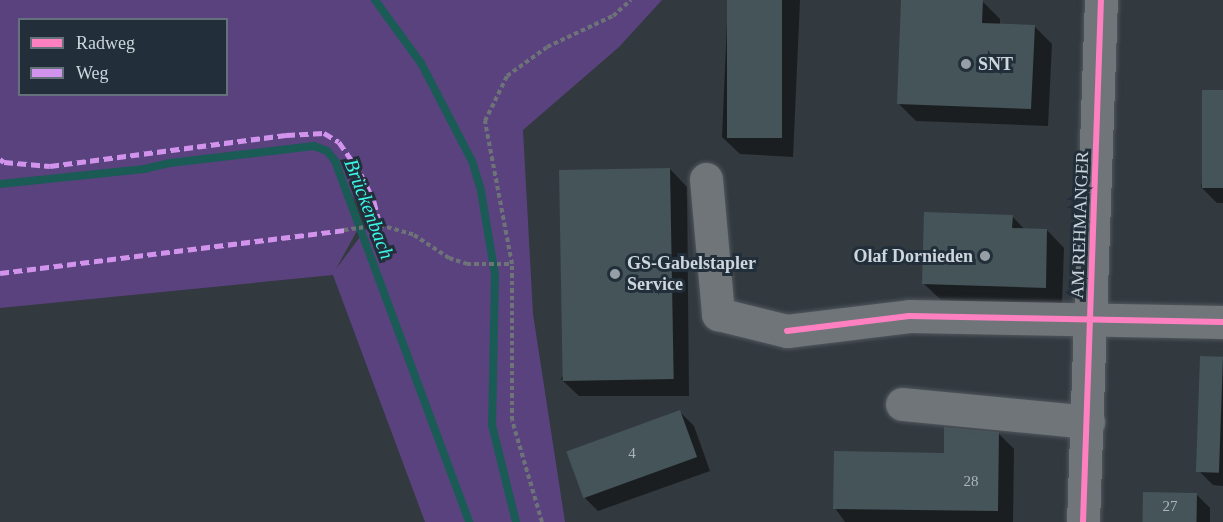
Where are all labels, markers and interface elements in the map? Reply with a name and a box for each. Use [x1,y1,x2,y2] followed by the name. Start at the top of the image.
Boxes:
[18,18,228,96] legend
[76,33,135,53] text: Radweg
[978,53,1013,75] place label: SNT
[959,57,973,71] marker: SNT
[76,63,109,83] text: Weg
[1067,151,1093,299] street label: AM REHMANGER
[339,155,399,263] water label: Brückenbach
[854,245,973,267] place label: Olaf Dornieden
[978,249,992,263] marker: Olaf Dornieden
[627,253,756,296] place label: GS-Gabelstapler Service
[608,267,622,281] marker: GS-Gabelstapler Service
[628,445,636,463] house number: 4
[964,473,978,491] house number: 28
[1162,498,1178,516] house number: 27

